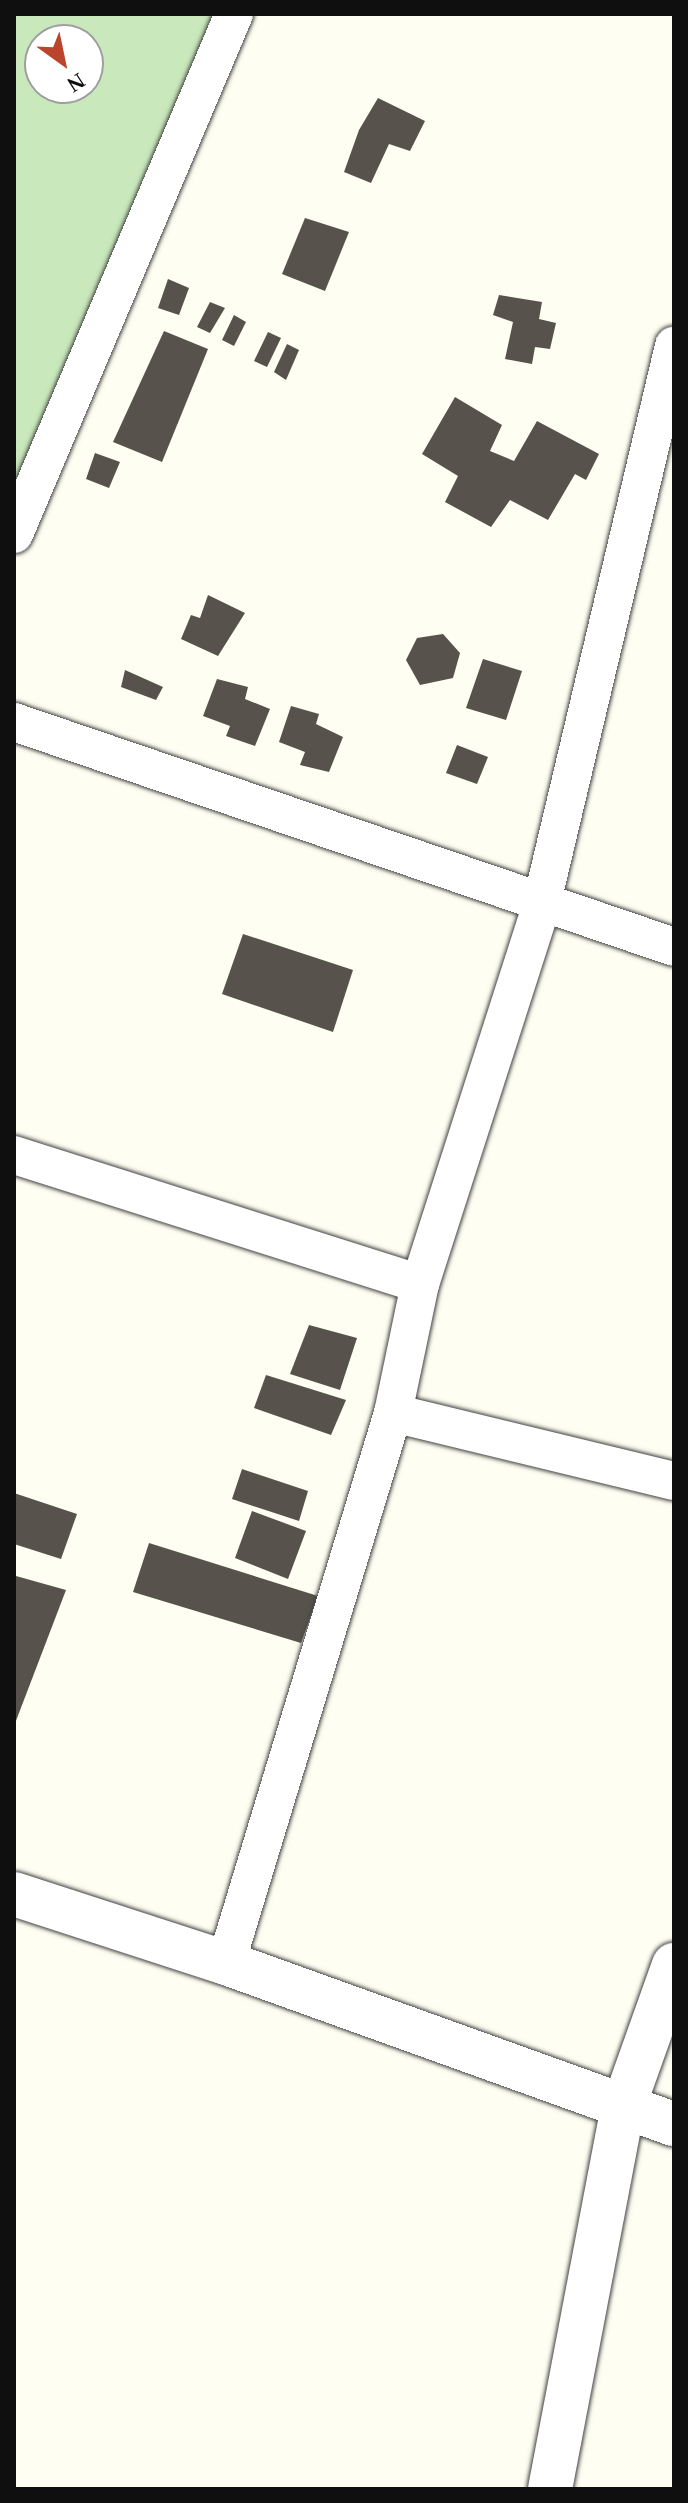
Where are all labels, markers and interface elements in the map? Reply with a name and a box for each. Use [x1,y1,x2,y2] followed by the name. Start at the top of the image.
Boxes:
[24,24,104,104] north arrow
[63,68,90,98] text: N

